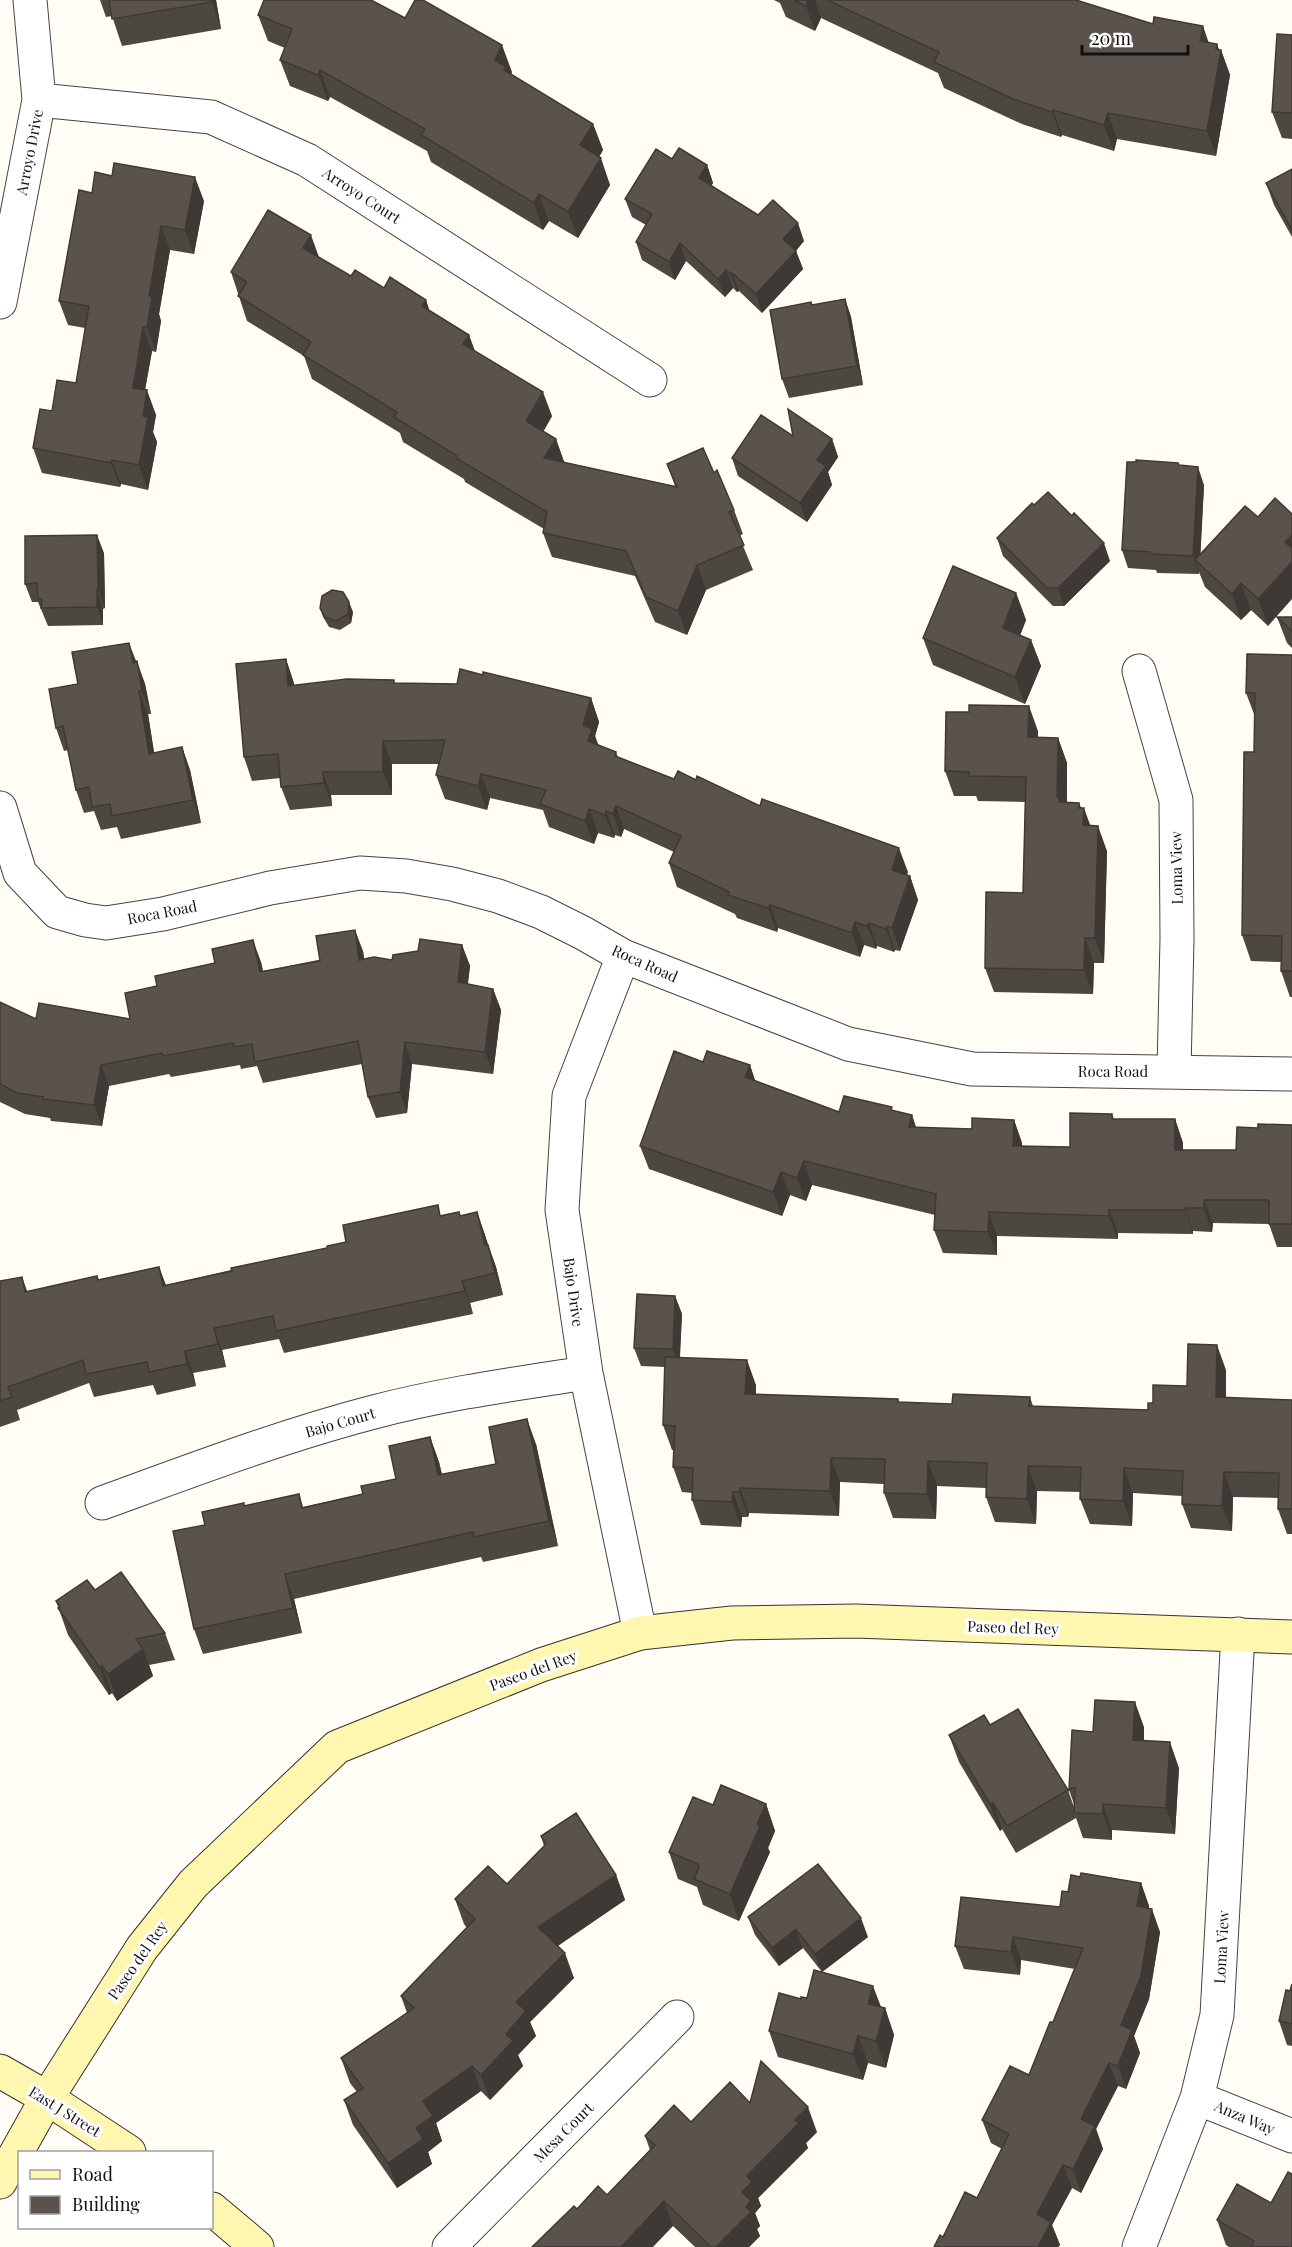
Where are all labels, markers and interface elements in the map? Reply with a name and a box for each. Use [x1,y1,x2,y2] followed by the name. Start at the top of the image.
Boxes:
[1082,18,1188,56] scale bar
[1091,26,1131,50] text: 20 m
[11,108,47,197] street label: Arroyo Drive
[318,162,405,228] street label: Arroyo Court
[1165,831,1187,905] street label: Loma View
[126,895,199,929] street label: Roca Road
[609,940,681,987] street label: Roca Road
[1078,1061,1148,1081] street label: Roca Road
[559,1256,589,1328] street label: Bajo Drive
[303,1402,378,1442] street label: Bajo Court
[967,1615,1059,1639] street label: Paseo del Rey
[487,1645,580,1695] street label: Paseo del Rey
[1209,1909,1233,1984] street label: Loma View
[103,1916,172,2003] street label: Paseo del Rey
[25,2081,105,2141] street label: East J Street
[1211,2095,1279,2139] street label: Anza Way
[529,2097,598,2166] street label: Mesa Court
[18,2151,213,2229] legend
[72,2162,113,2186] text: Road
[72,2192,140,2216] text: Building

